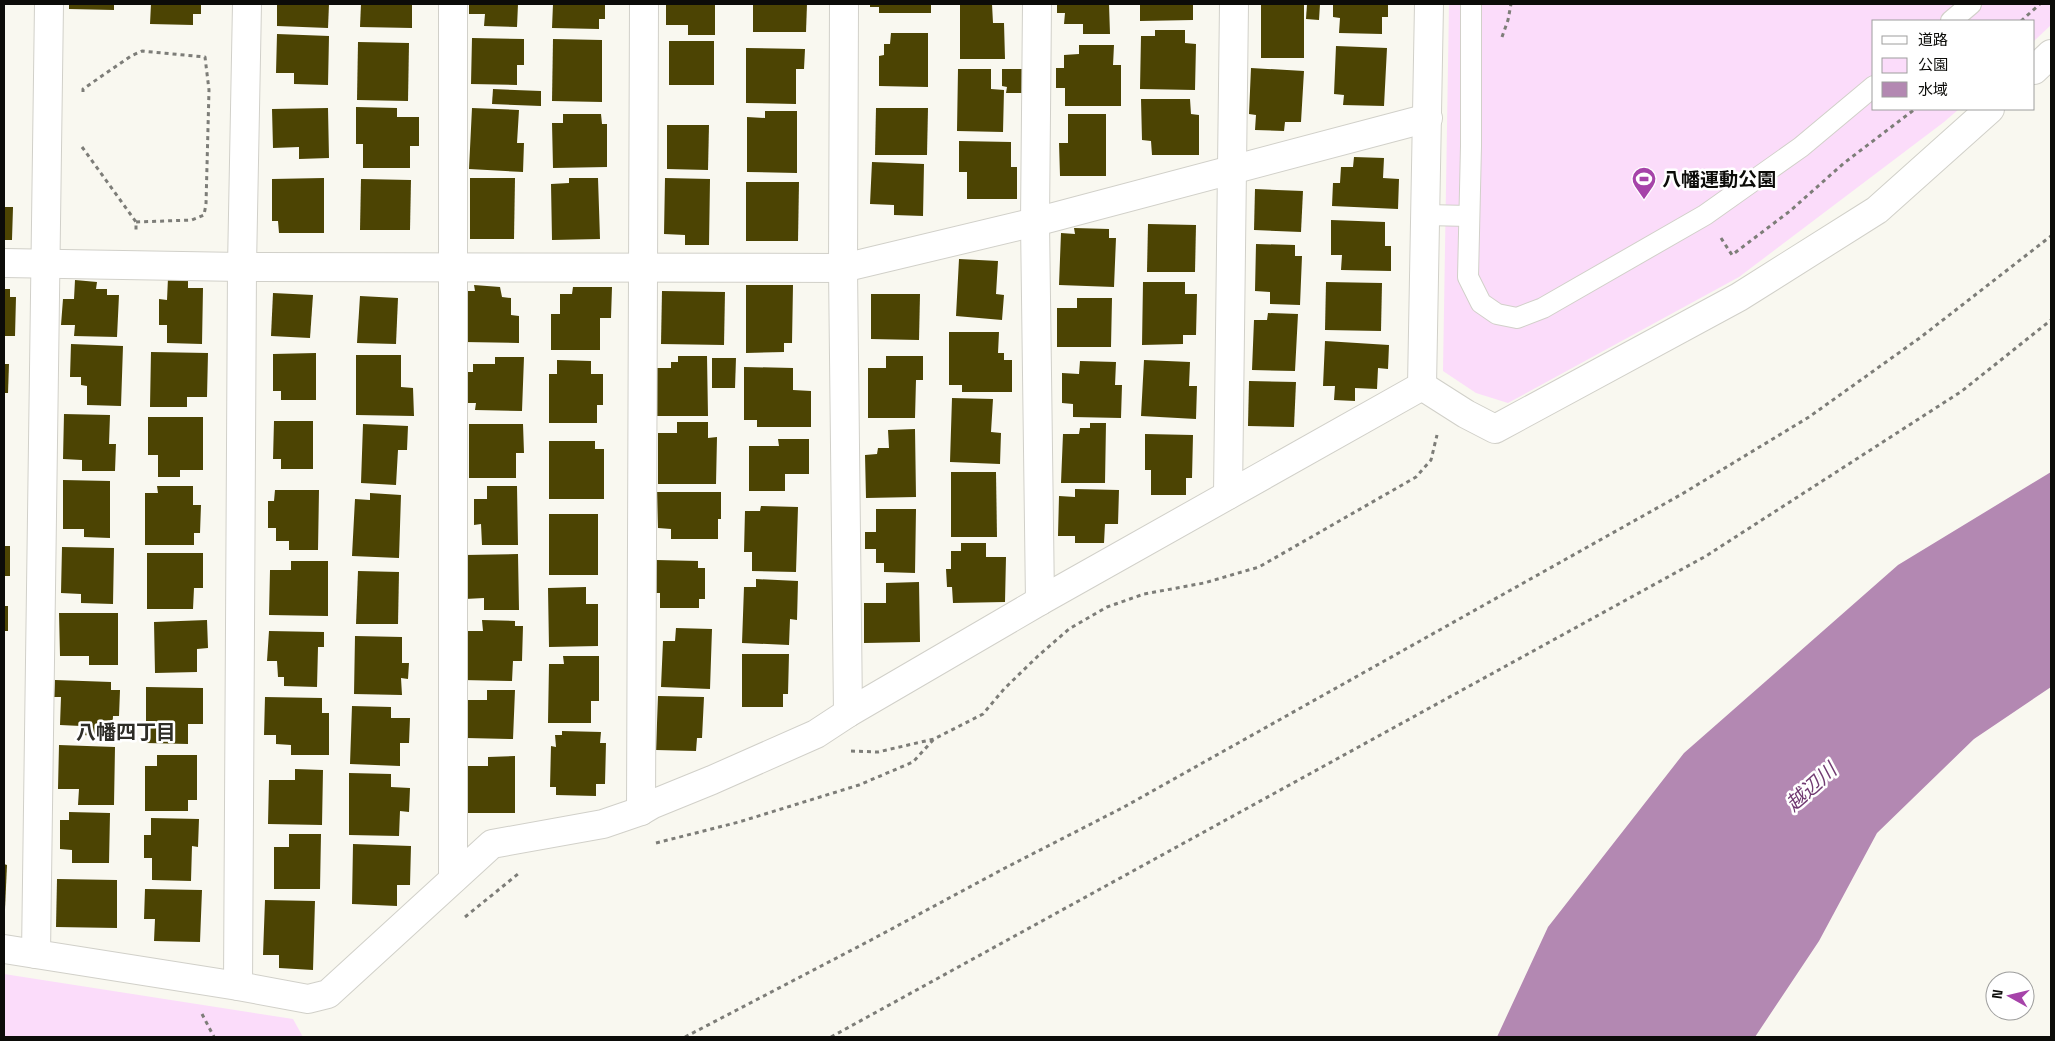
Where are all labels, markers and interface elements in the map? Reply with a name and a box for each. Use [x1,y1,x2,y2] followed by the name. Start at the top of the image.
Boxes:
[1872,20,2035,110] legend
[1918,30,1948,49] text: 道路
[1918,55,1948,74] text: 公園
[1918,80,1948,99] text: 水域
[1631,166,1657,200] sports icon: 八幡運動公園
[1662,167,1776,192] place label: 八幡運動公園
[76,719,176,745] district label: 八幡四丁目
[1780,756,1843,817] water label: 越辺川
[1985,971,2035,1021] north arrow
[1988,988,2007,1000] text: N

